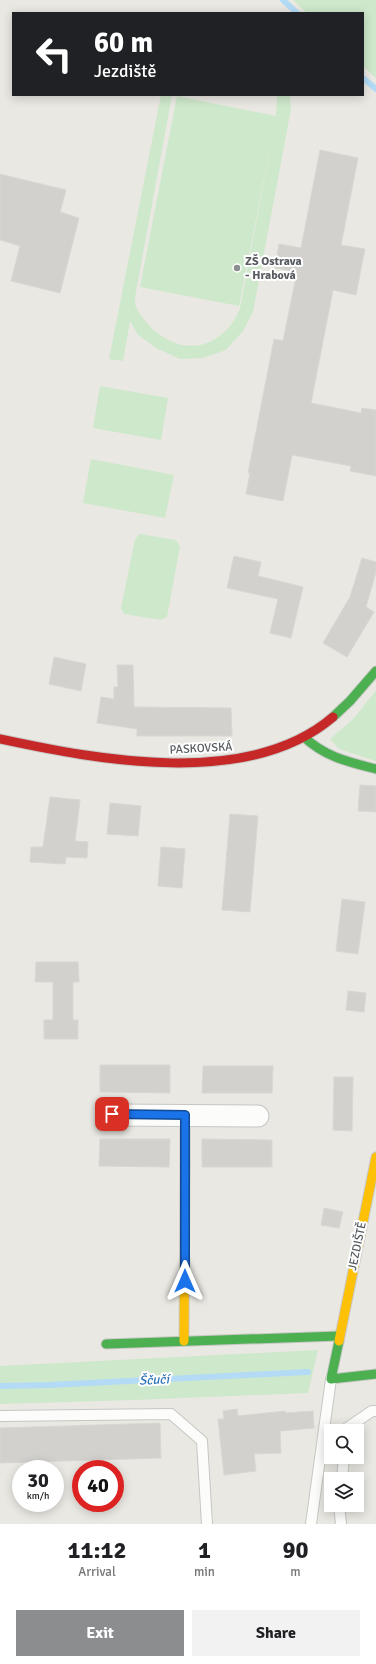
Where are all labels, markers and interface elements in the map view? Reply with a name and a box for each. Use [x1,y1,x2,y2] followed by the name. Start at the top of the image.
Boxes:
[94,26,153,60] text: 60 m
[28,28,80,80] icon: left
[94,60,156,82] text: Jezdiště
[245,253,302,283] place label: ZŠ Ostrava - Hrabová
[232,263,242,273] marker: ZŠ Ostrava - Hrabová
[169,739,233,758] street label: PASKOVSKÁ
[95,1097,129,1131] pin
[101,1103,123,1125] icon: arrive
[345,1220,370,1272] street label: JEZDIŠTĚ
[164,1260,206,1302] position arrow
[139,1371,172,1389] water label: Ščučí
[324,1424,364,1512] map controls
[324,1424,364,1464] button: search
[72,1460,124,1512] speed limit sign: 40
[27,1468,49,1493] text: 30
[324,1472,364,1512] button: layers
[27,1490,49,1502] text: km/h
[68,1535,126,1565] text: 11:12
[198,1535,211,1565] text: 1
[283,1535,308,1565] text: 90
[78,1564,116,1580] text: Arrival
[194,1564,215,1580] text: min
[290,1564,301,1580] text: m
[16,1610,184,1656] button: Exit
[192,1610,360,1656] button: Share

